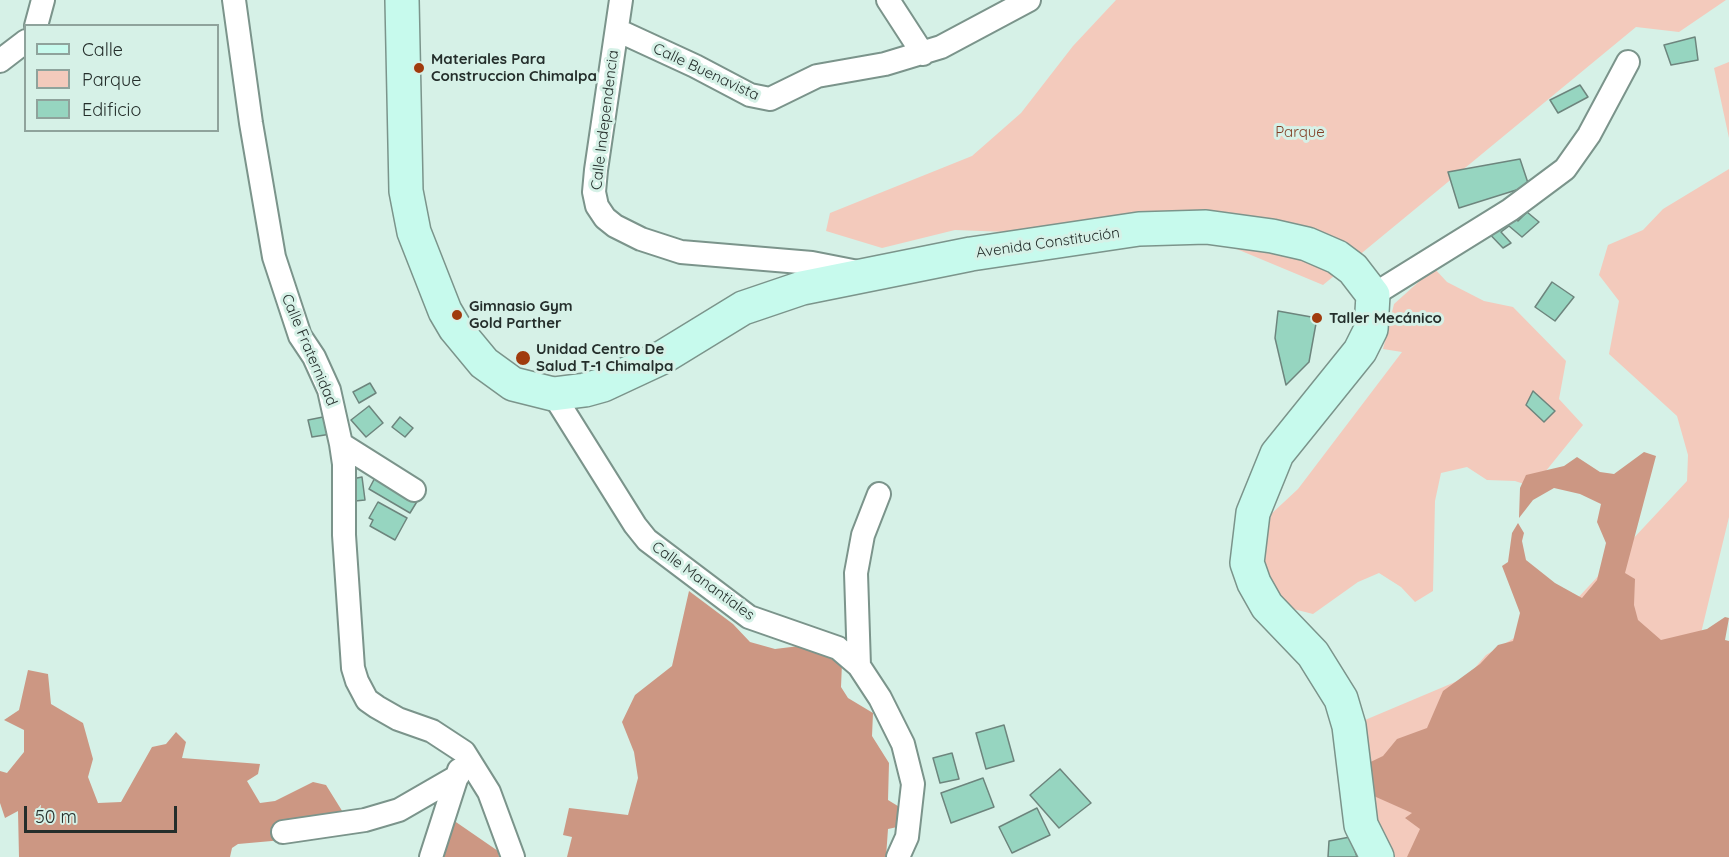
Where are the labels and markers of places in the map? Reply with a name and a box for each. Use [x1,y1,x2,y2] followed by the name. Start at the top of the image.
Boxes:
[431,50,597,85] place label: Materiales Para Construccion Chimalpa
[412,61,426,75] marker: Materiales Para Construccion Chimalpa
[469,297,573,332] place label: Gimnasio Gym Gold Parther
[450,308,464,322] marker: Gimnasio Gym Gold Parther
[1329,309,1442,327] place label: Taller Mecánico
[1310,311,1324,325] marker: Taller Mecánico
[536,340,673,375] place label: Unidad Centro De Salud T-1 Chimalpa
[514,349,532,367] marker: Unidad Centro De Salud T-1 Chimalpa

